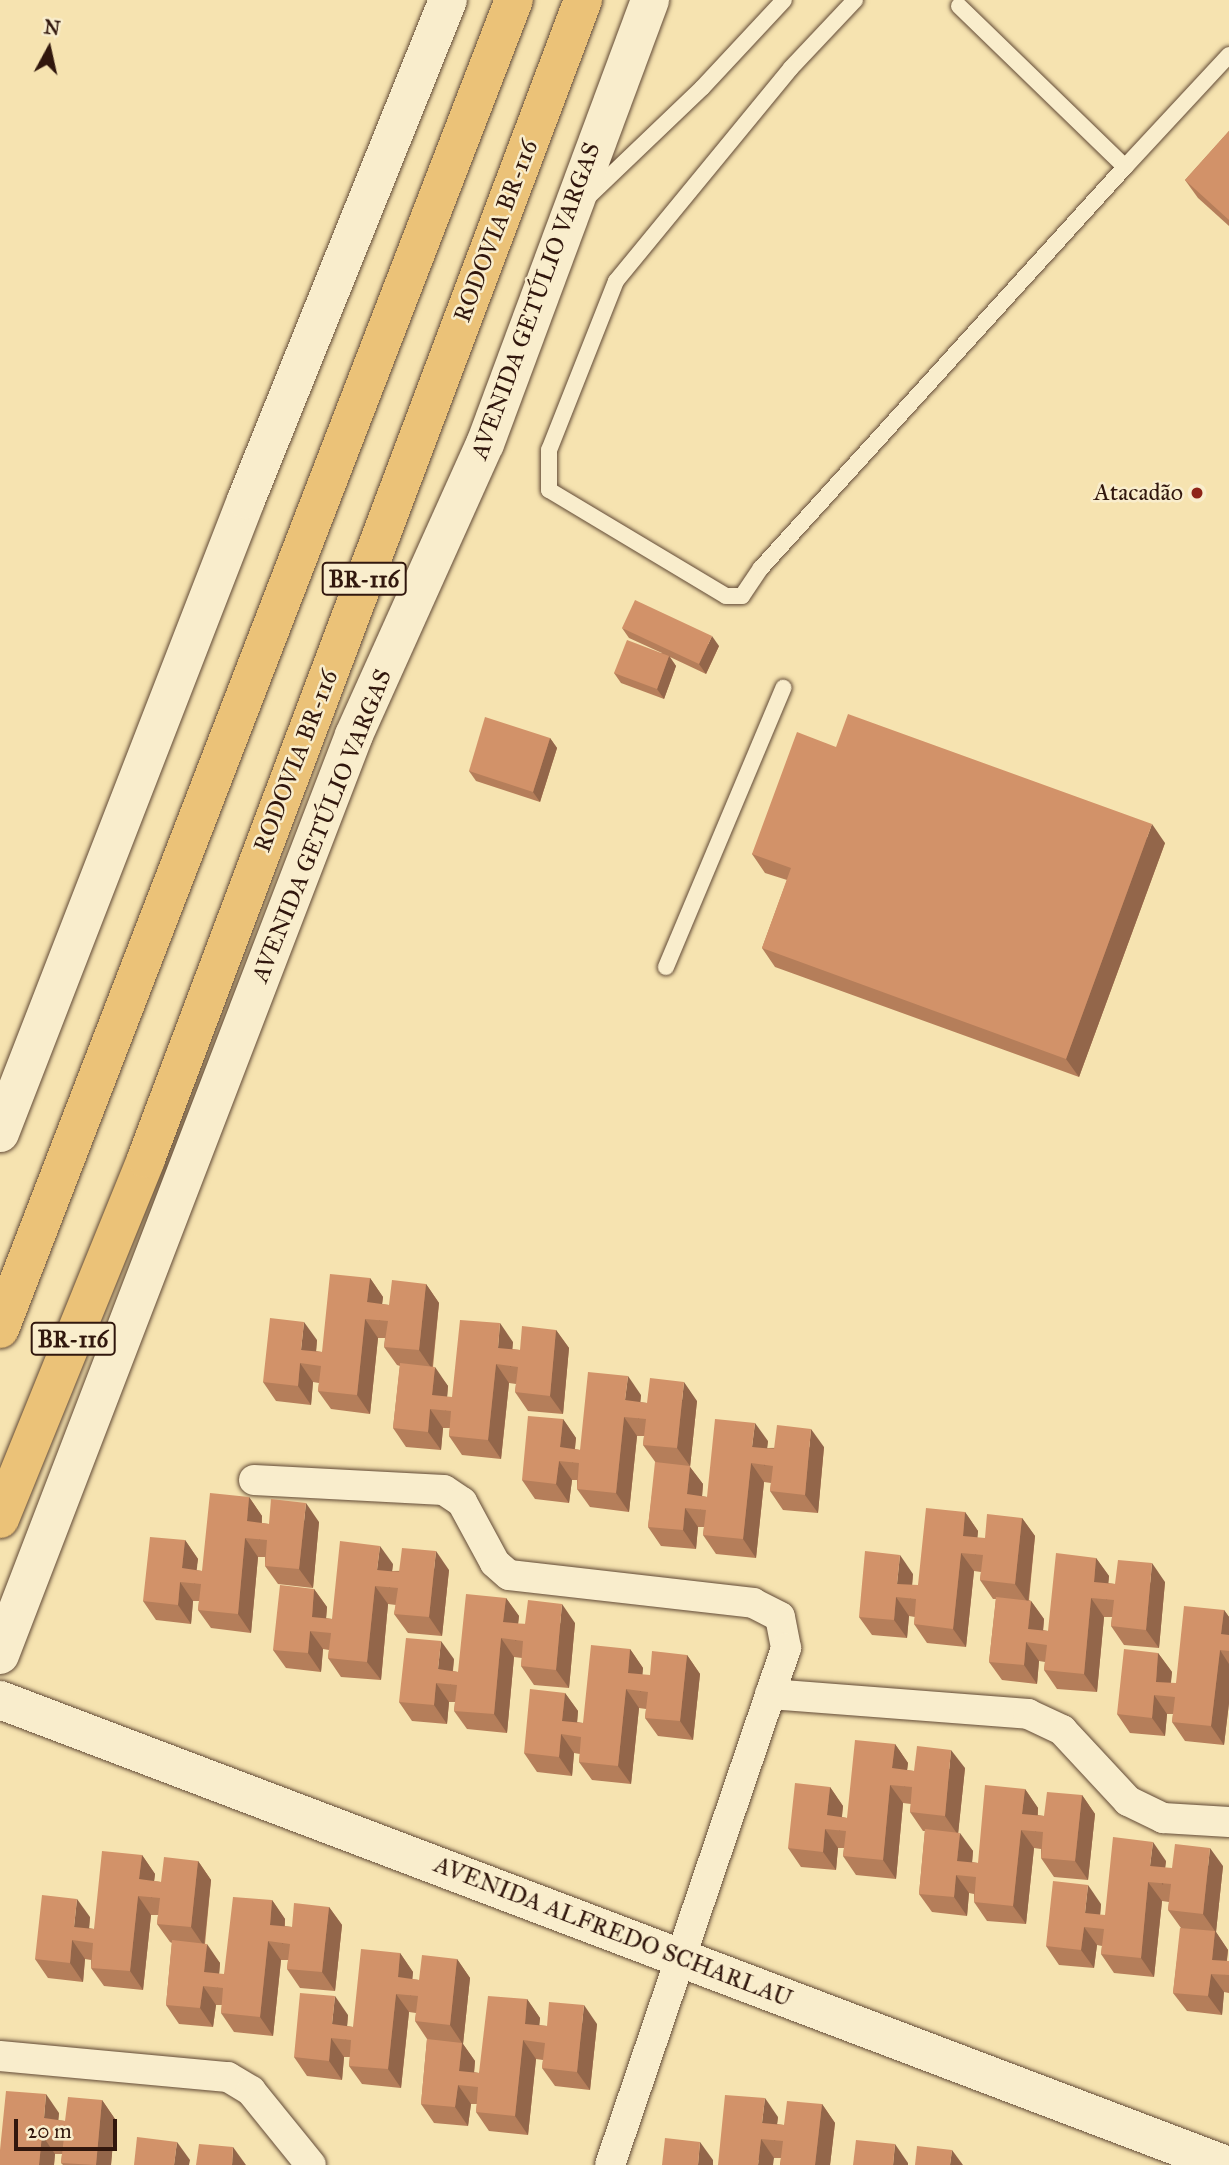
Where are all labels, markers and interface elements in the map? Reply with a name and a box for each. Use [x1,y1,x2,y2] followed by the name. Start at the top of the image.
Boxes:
[14,14,84,84] north arrow
[42,15,62,40] text: N
[448,136,544,326] street label: RODOVIA BR-116
[465,139,607,463] street label: AVENIDA GETÚLIO VARGAS
[1094,479,1183,507] place label: Atacadão
[1189,485,1205,501] marker: Atacadão
[320,559,408,598] road number: BR-116
[246,665,398,987] street label: AVENIDA GETÚLIO VARGAS
[248,666,344,856] street label: RODOVIA BR-116
[29,1320,117,1358] road number: BR-116
[430,1850,796,2014] street label: AVENIDA ALFREDO SCHARLAU
[18,2106,121,2150] scale bar
[27,2118,72,2144] text: 20 m

